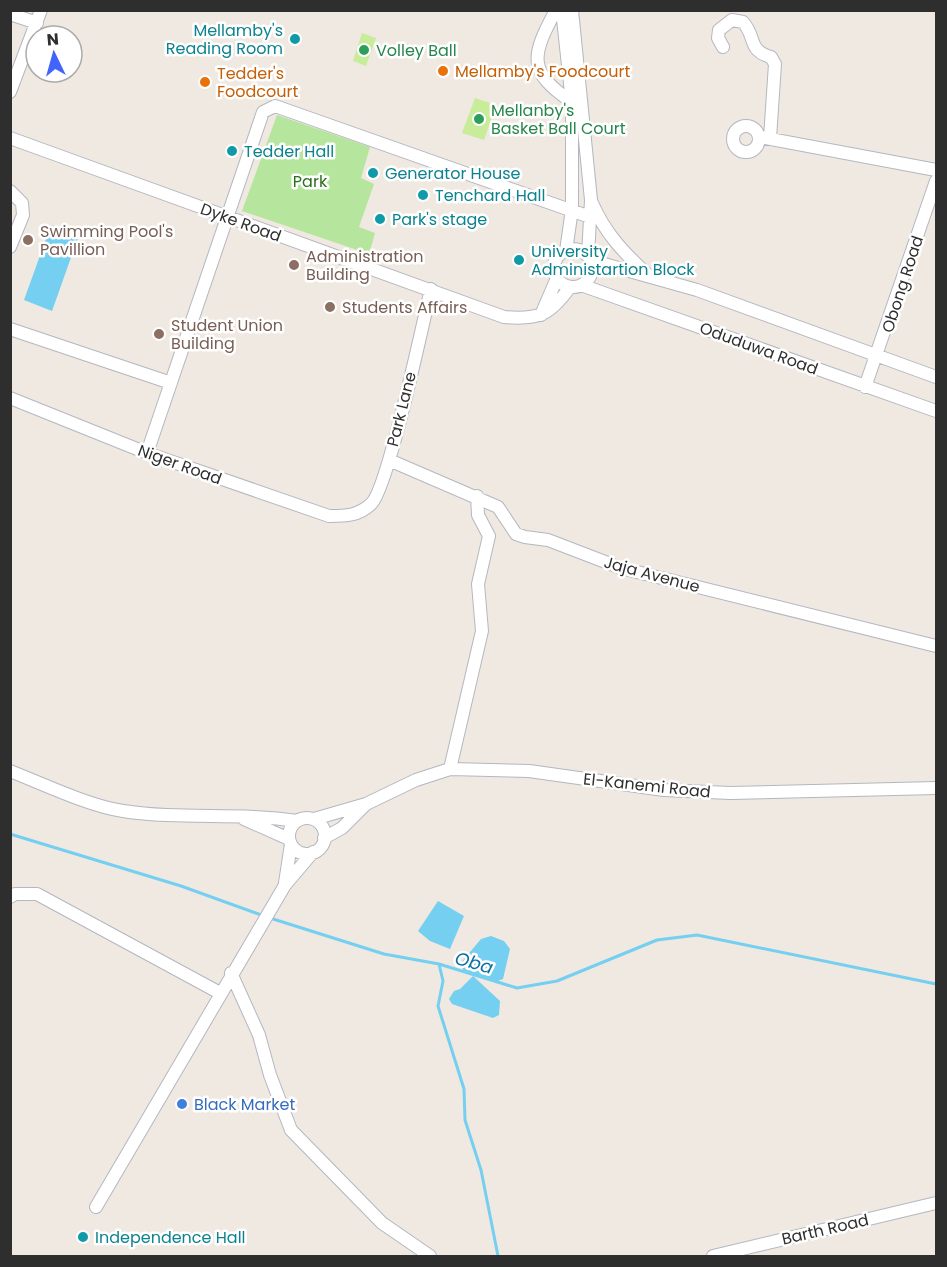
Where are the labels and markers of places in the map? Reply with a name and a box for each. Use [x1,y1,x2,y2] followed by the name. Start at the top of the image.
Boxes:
[166,19,283,60] place label: Mellamby's Reading Room
[288,32,302,46] marker: Mellamby's Reading Room
[376,39,457,62] place label: Volley Ball
[357,43,371,57] marker: Volley Ball
[455,60,630,83] place label: Mellamby's Foodcourt
[217,62,299,103] place label: Tedder's Foodcourt
[436,64,450,78] marker: Mellamby's Foodcourt
[198,75,212,89] marker: Tedder's Foodcourt
[491,99,626,140] place label: Mellanby's Basket Ball Court
[472,112,486,126] marker: Mellanby's Basket Ball Court
[244,140,334,163] place label: Tedder Hall
[225,144,239,158] marker: Tedder Hall
[385,162,521,185] place label: Generator House
[366,166,380,180] marker: Generator House
[435,184,545,207] place label: Tenchard Hall
[416,188,430,202] marker: Tenchard Hall
[392,208,487,231] place label: Park's stage
[373,212,387,226] marker: Park's stage
[40,220,173,261] place label: Swimming Pool's Pavillion
[21,233,35,247] marker: Swimming Pool's Pavillion
[531,240,695,281] place label: University Administartion Block
[306,245,423,286] place label: Administration Building
[512,253,526,267] marker: University Administartion Block
[287,258,301,272] marker: Administration Building
[342,296,467,319] place label: Students Affairs
[323,300,337,314] marker: Students Affairs
[171,314,283,355] place label: Student Union Building
[152,327,166,341] marker: Student Union Building
[194,1093,296,1116] place label: Black Market
[175,1097,189,1111] marker: Black Market
[95,1226,246,1249] place label: Independence Hall
[76,1230,90,1244] marker: Independence Hall

